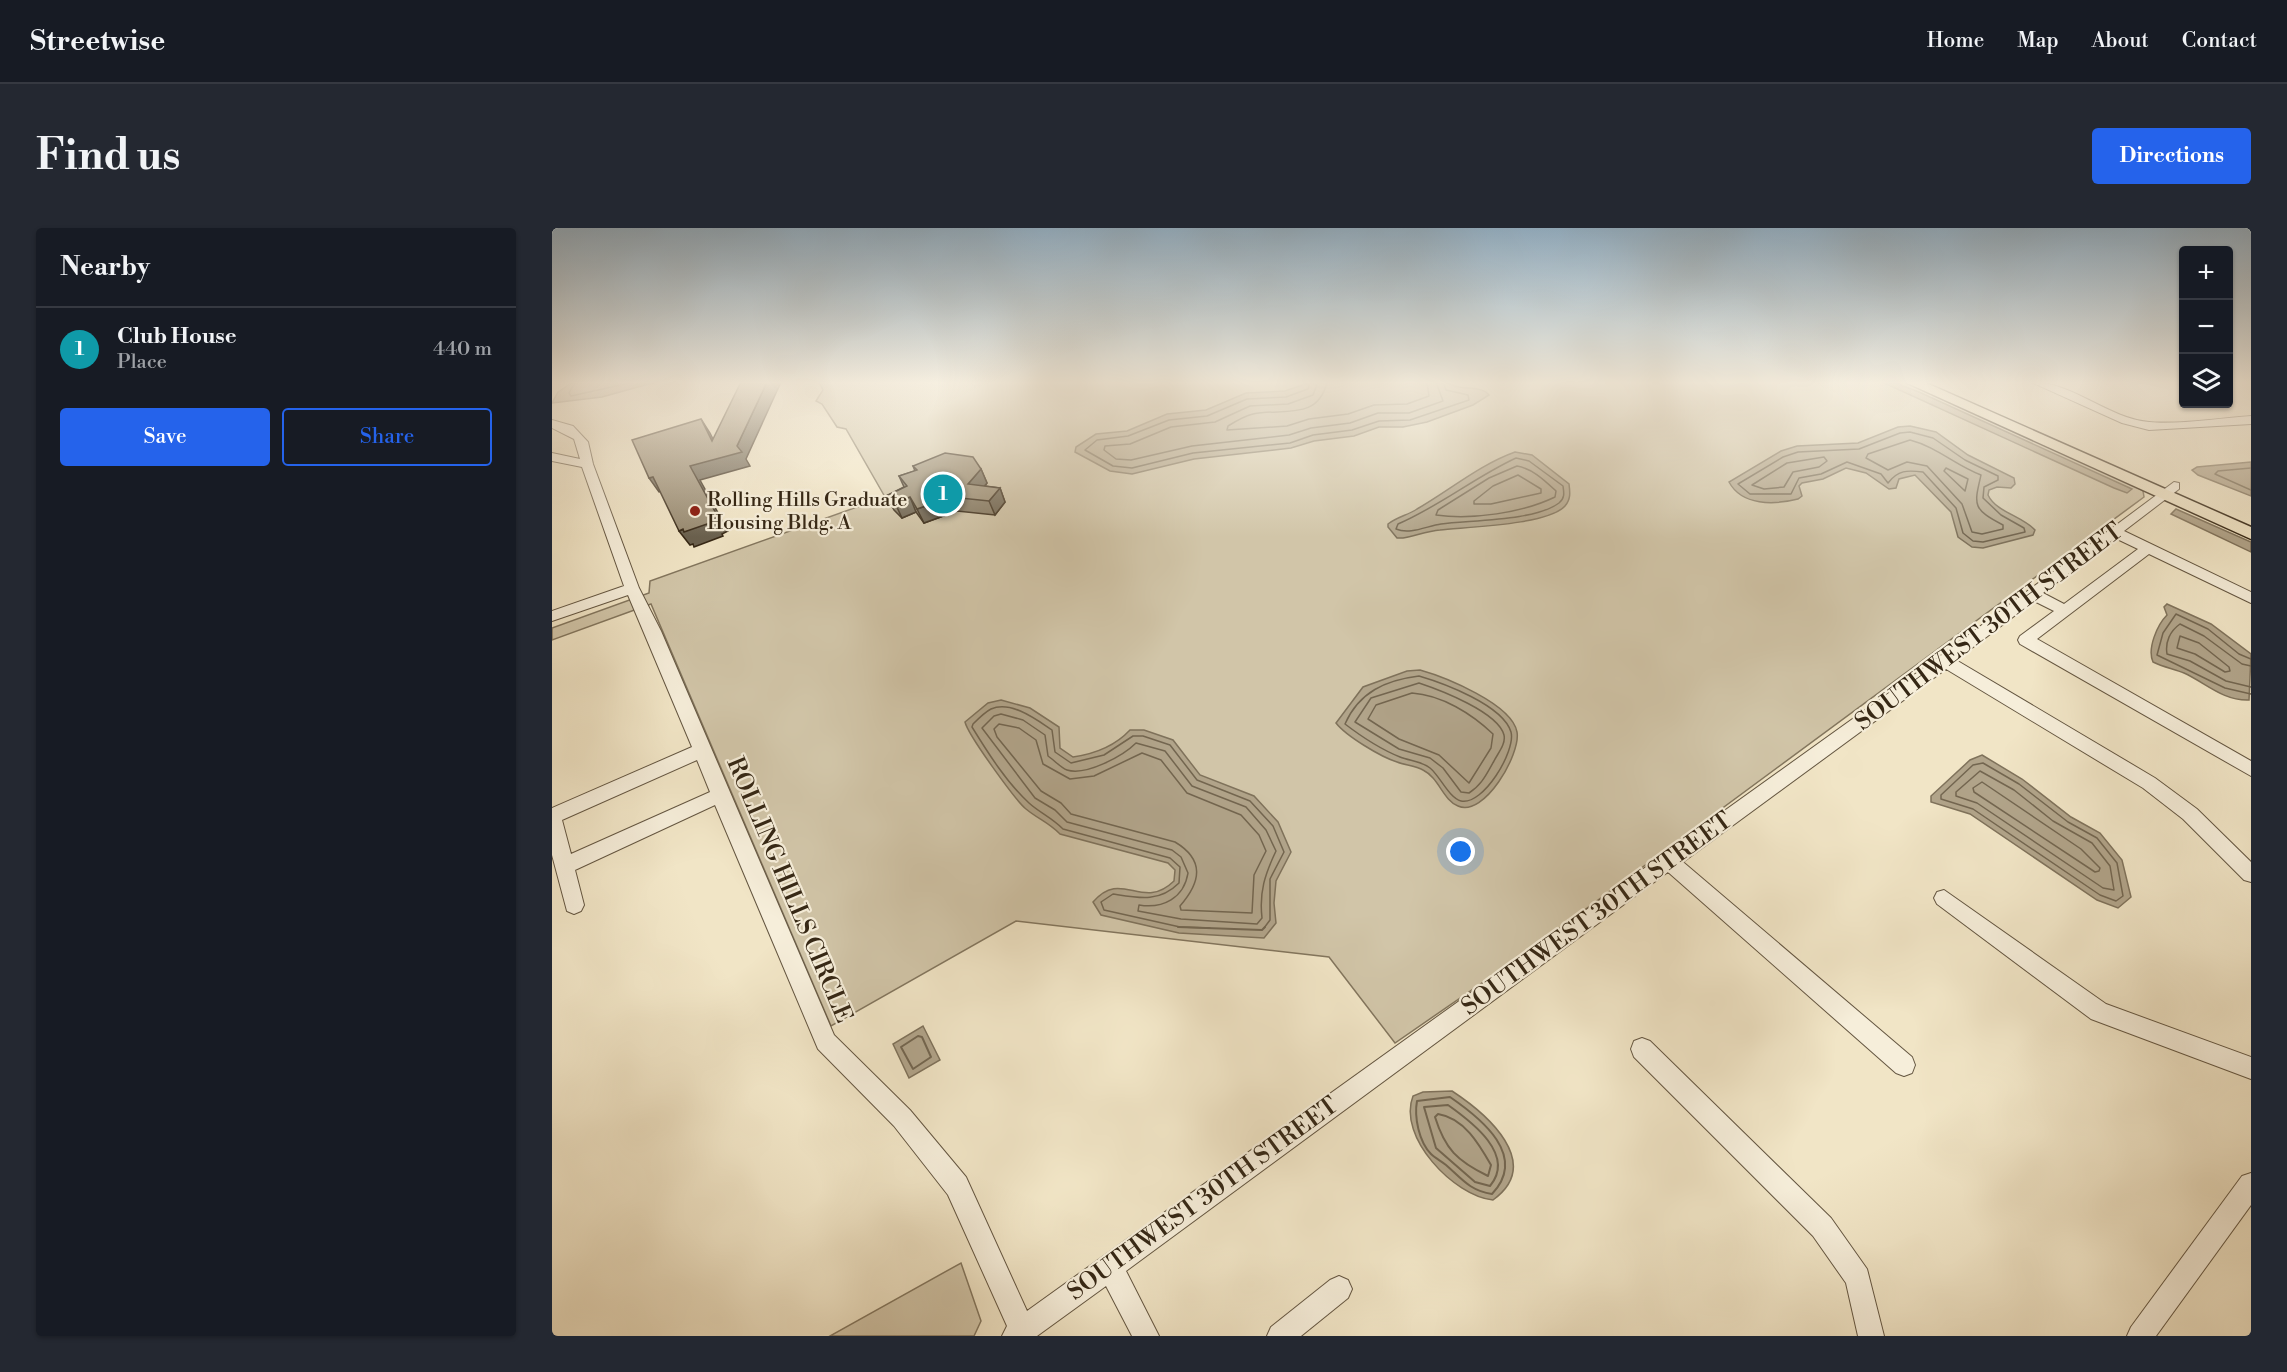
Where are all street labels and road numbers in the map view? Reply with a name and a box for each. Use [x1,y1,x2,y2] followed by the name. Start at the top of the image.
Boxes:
[1849,516,2129,737] street label: SOUTHWEST 30TH STREET
[719,753,859,1027] street label: ROLLING HILLS CIRCLE
[1456,806,1738,1022] street label: SOUTHWEST 30TH STREET
[1062,1091,1344,1307] street label: SOUTHWEST 30TH STREET

